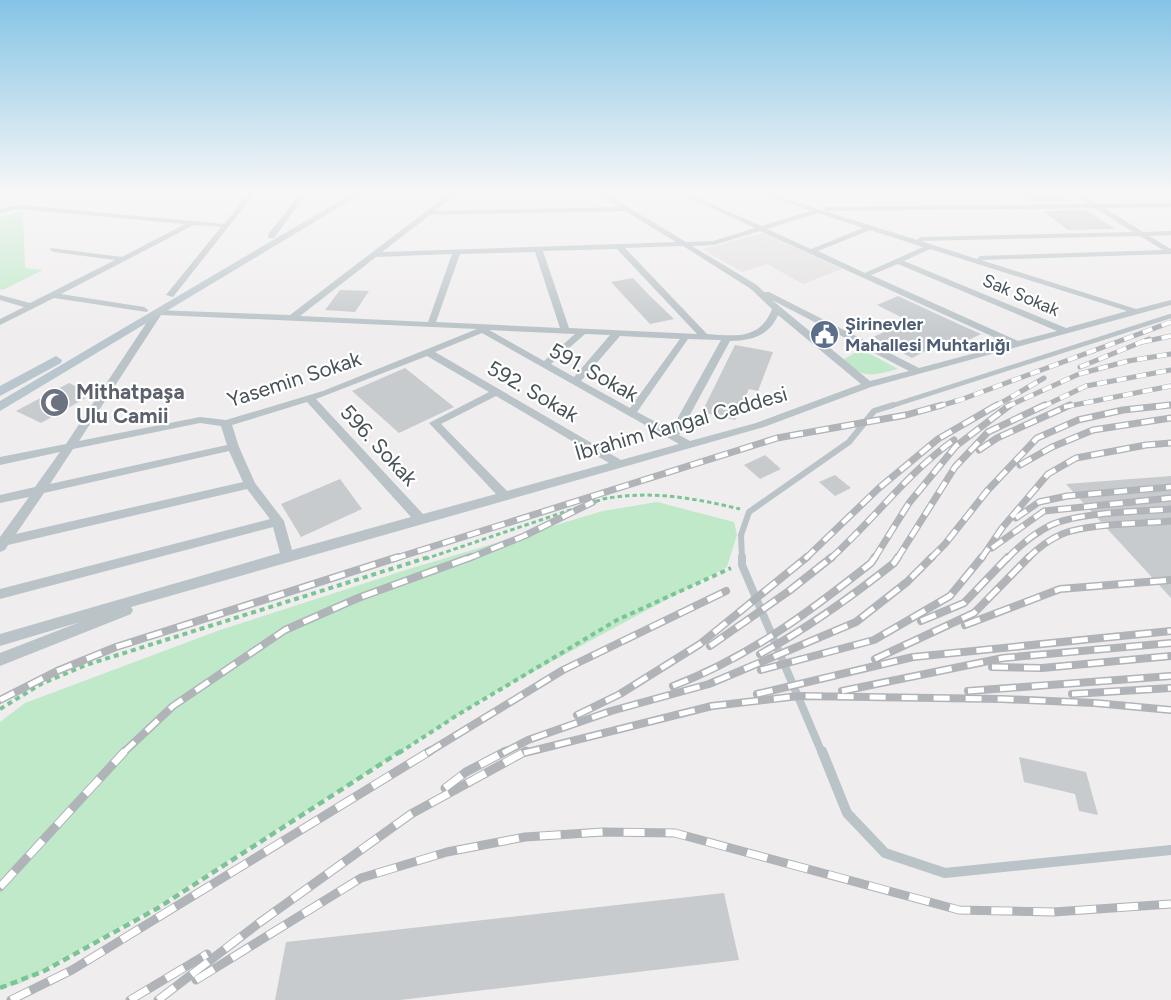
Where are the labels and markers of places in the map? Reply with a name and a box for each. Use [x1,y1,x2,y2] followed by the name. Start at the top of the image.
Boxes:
[845,313,1010,356] place label: Şirinevler Mahallesi Muhtarlığı
[808,318,840,350] public building icon: Şirinevler Mahallesi Muhtarlığı
[76,379,185,428] place label: Mithatpaşa Ulu Camii
[39,387,71,419] mosque icon: Mithatpaşa Ulu Camii

